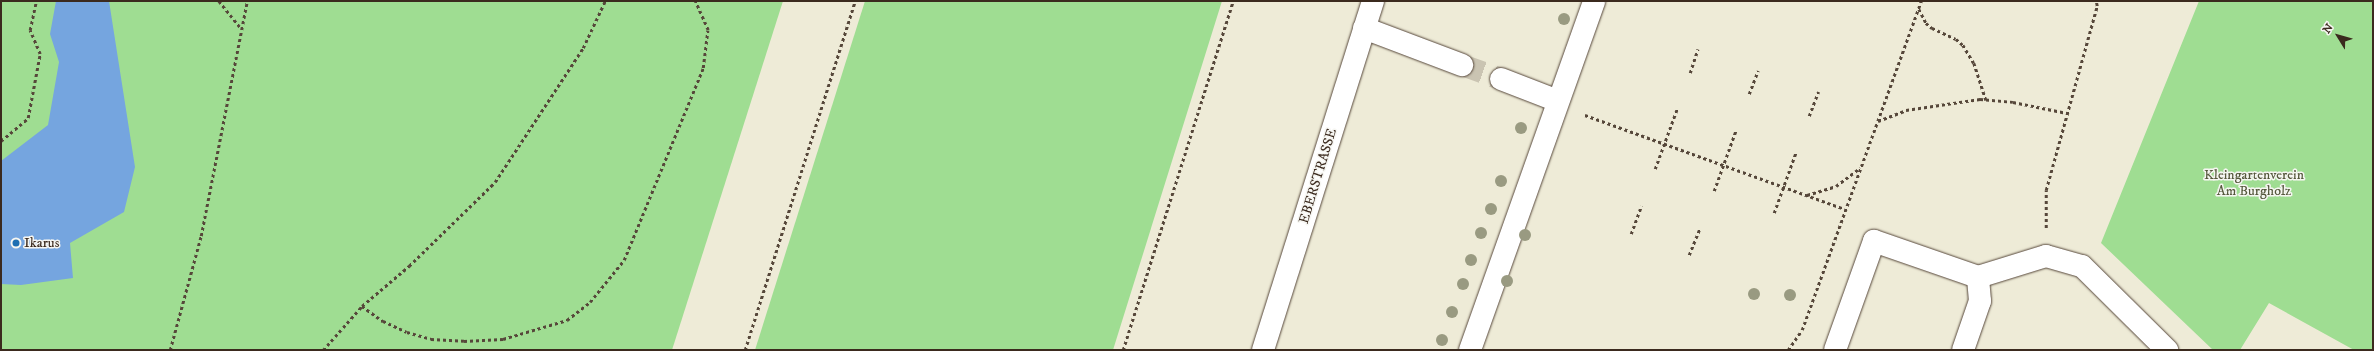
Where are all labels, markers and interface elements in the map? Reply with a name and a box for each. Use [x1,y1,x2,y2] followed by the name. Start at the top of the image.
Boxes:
[2318,16,2358,56] north arrow
[2320,21,2337,37] text: N
[1296,126,1340,226] street label: EBERSTRASSE
[2204,167,2304,200] park label: Kleingartenverein Am Burgholz
[24,235,59,251] place label: Ikarus
[11,238,21,248] marker: Ikarus

